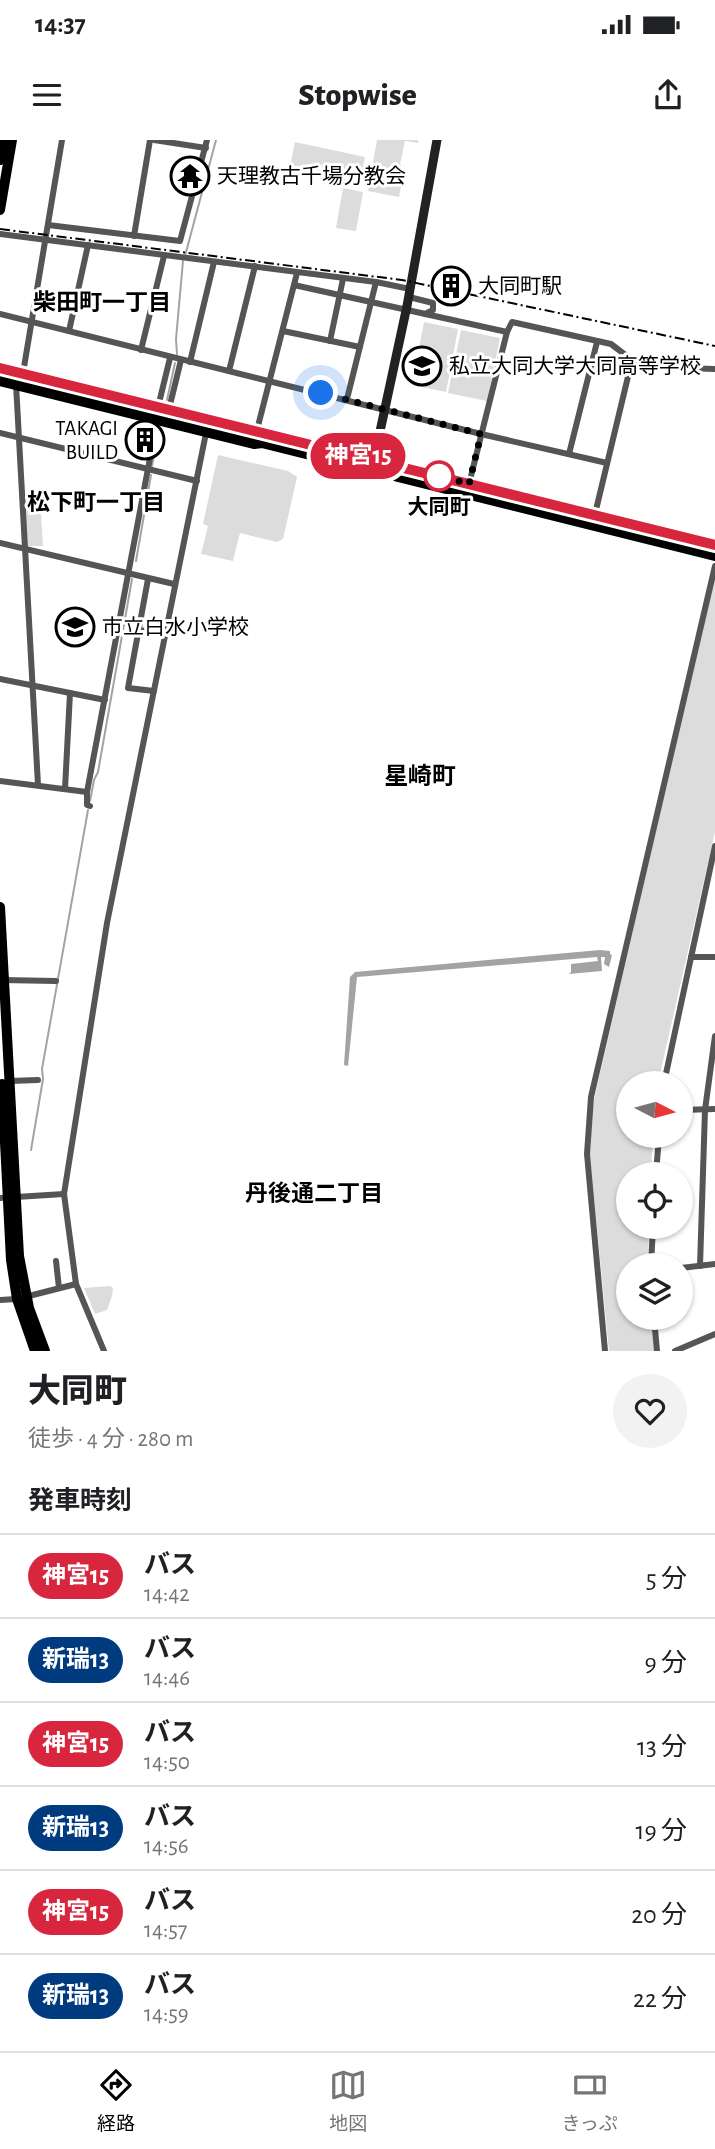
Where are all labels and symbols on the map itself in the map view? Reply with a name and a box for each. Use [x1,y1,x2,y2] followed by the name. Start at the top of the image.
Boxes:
[169,155,211,197] temple icon: 天理教古千場分教会
[217,165,406,187] place label: 天理教古千場分教会
[430,265,472,307] building icon: 大同町駅
[478,275,562,297] place label: 大同町駅
[33,290,171,315] district label: 柴田町一丁目
[401,345,443,387] school or university icon: 私立大同大学大同高等学校
[449,355,701,377] place label: 私立大同大学大同高等学校
[303,375,338,410] your location
[55,418,118,463] place label: TAKAGI BUILD
[124,419,166,461] building icon: TAKAGI BUILD
[309,433,407,479] line badge: 神宮15
[424,461,454,491] marker: 大同町
[27,490,165,515] district label: 松下町一丁目
[408,496,471,518] place label: 大同町
[54,606,96,648] school or university icon: 市立白水小学校
[102,616,249,638] place label: 市立白水小学校
[384,763,456,789] district label: 星崎町
[616,1071,693,1148] north arrow
[245,1181,383,1206] district label: 丹後通二丁目

